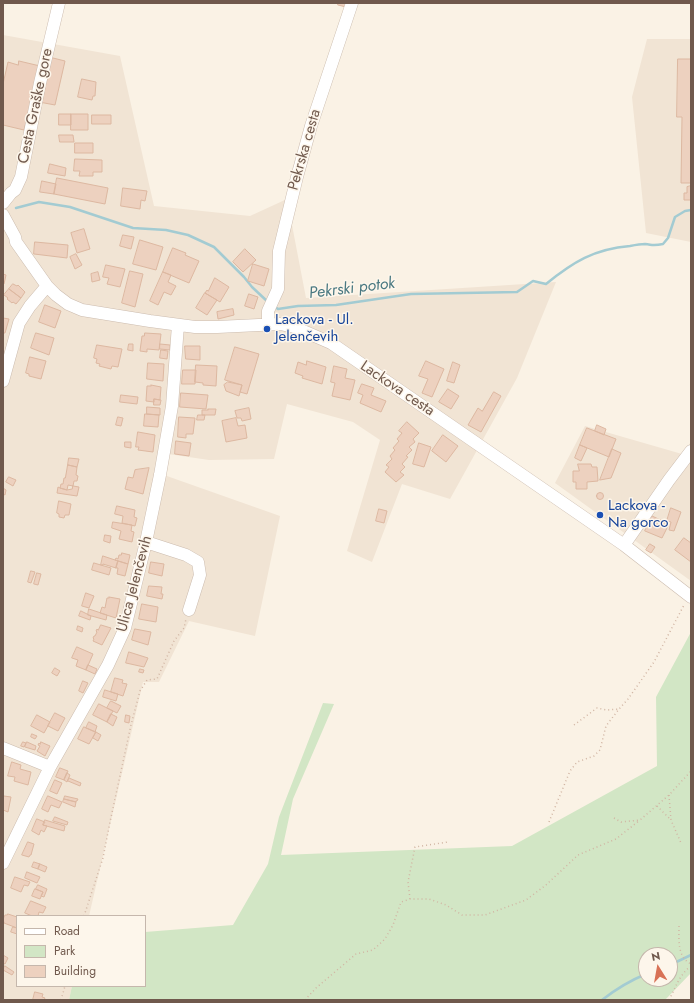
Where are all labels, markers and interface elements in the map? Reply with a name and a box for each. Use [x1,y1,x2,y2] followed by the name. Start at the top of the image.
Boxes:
[15,47,57,165] street label: Cesta Graške gore
[285,107,325,193] street label: Pekrska cesta
[308,274,396,304] water label: Pekrski potok
[275,311,354,346] place label: Lackova - Ul. Jelenčevih
[262,324,272,334] marker: Lackova - Ul. Jelenčevih
[357,358,437,420] street label: Lackova cesta
[608,497,668,532] place label: Lackova - Na gorco
[595,510,605,520] marker: Lackova - Na gorco
[113,534,157,634] street label: Ulica Jelenčevih
[16,915,146,987] legend
[54,922,80,940] text: Road
[54,942,75,960] text: Park
[638,947,678,987] north arrow
[650,948,662,965] text: N
[54,962,96,980] text: Building

